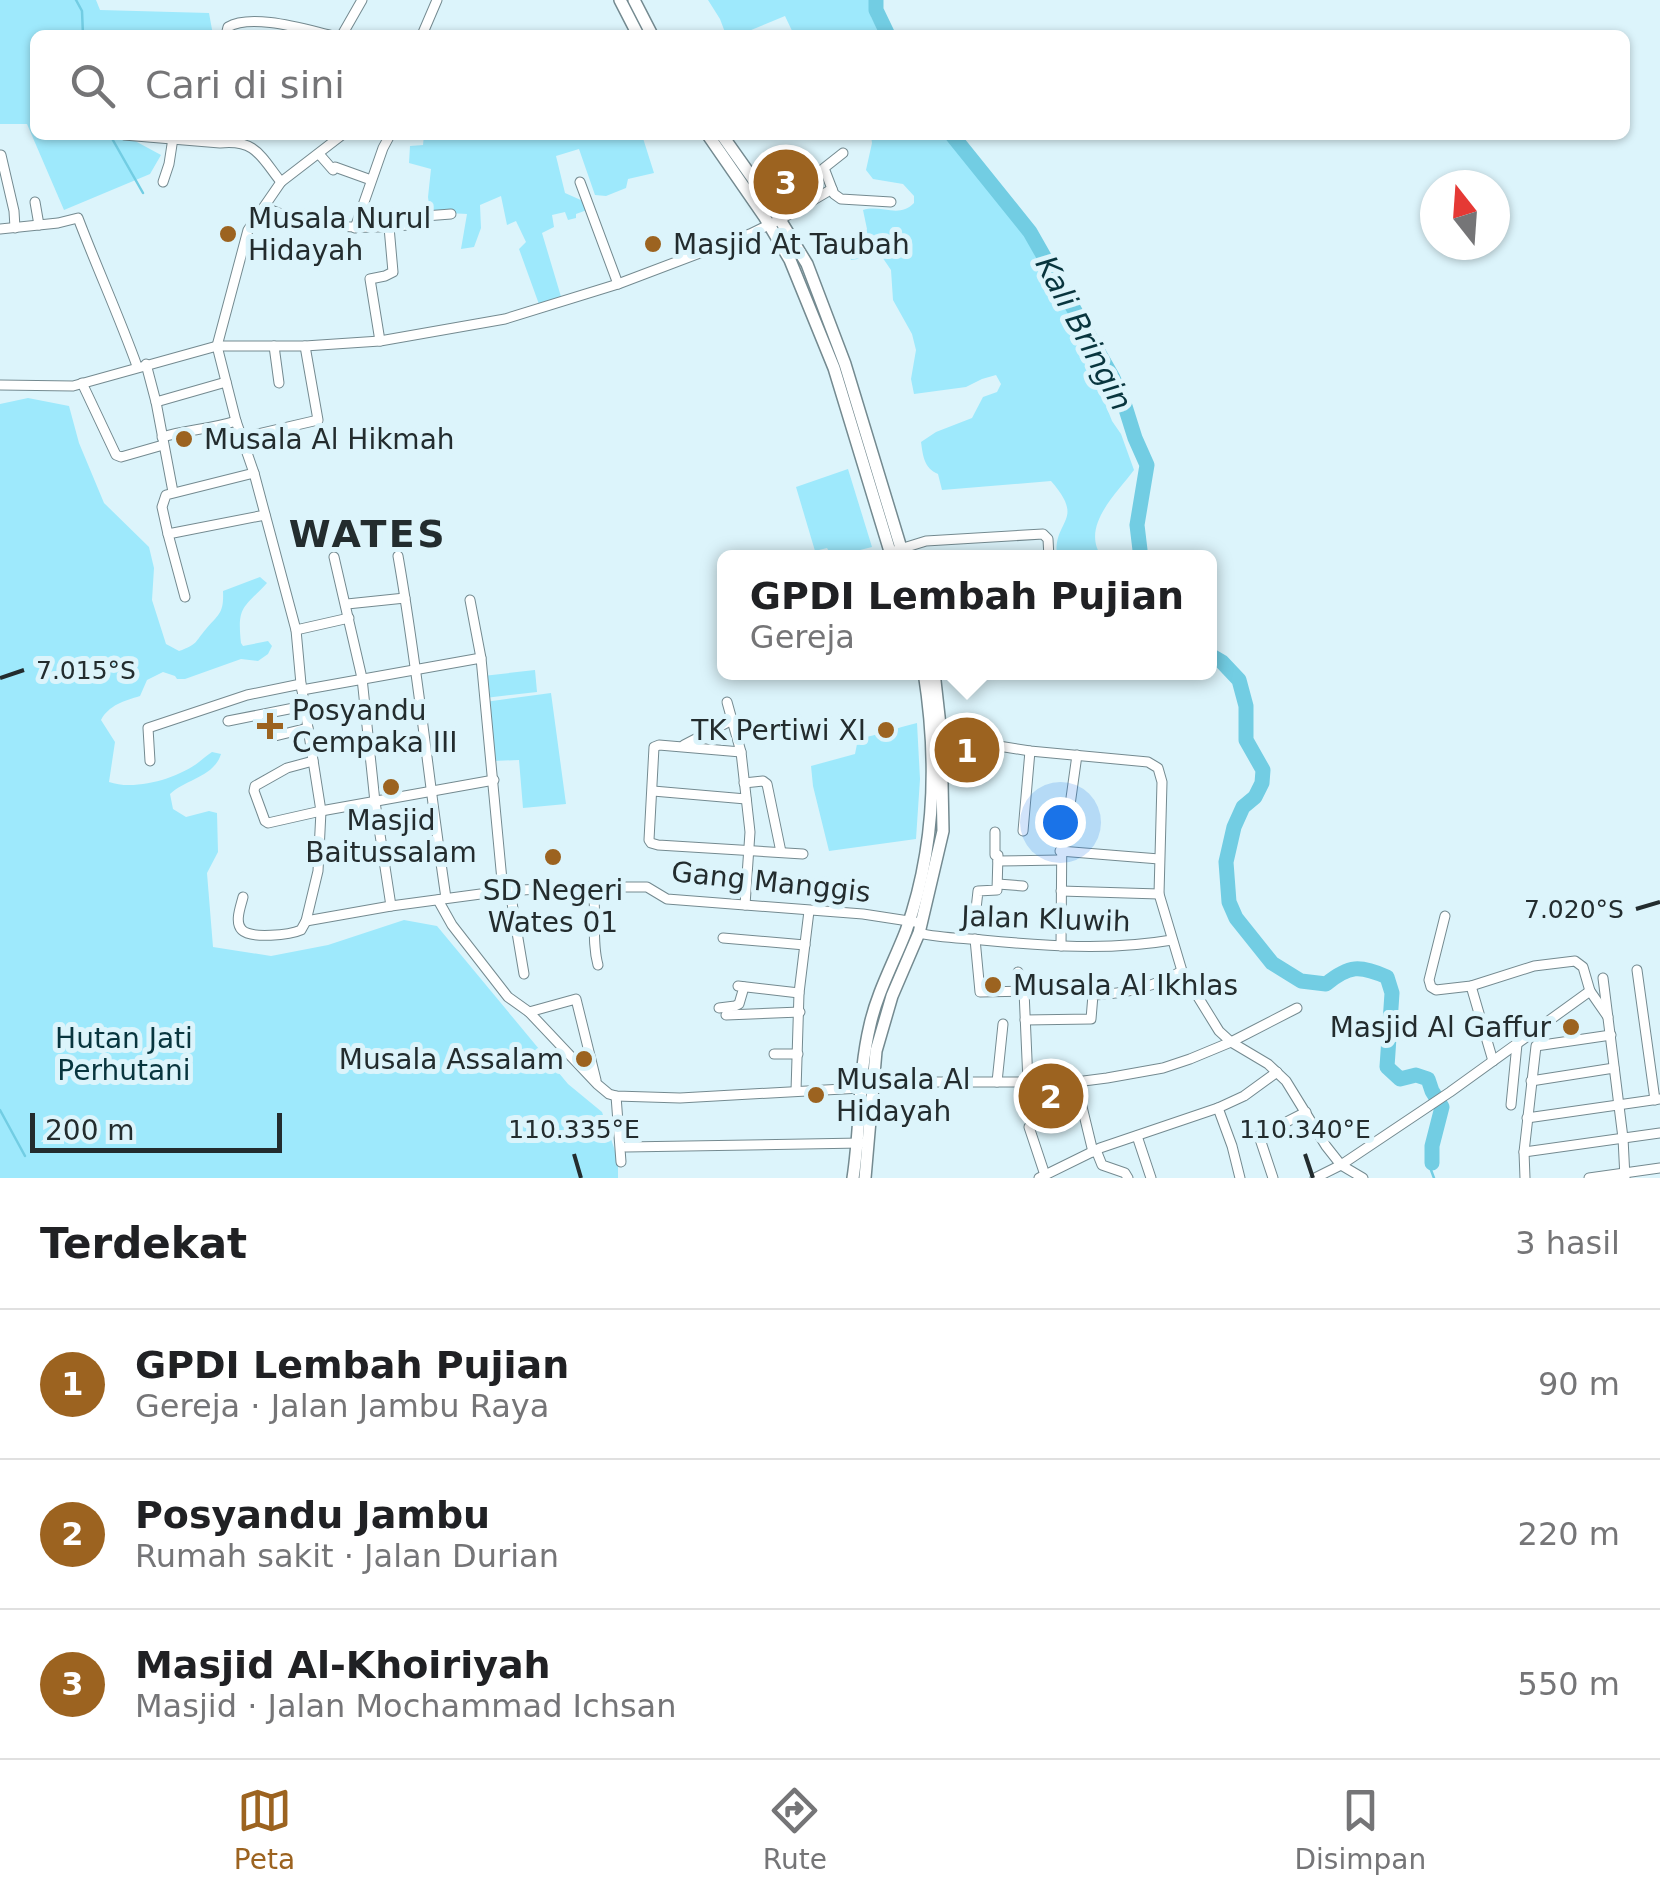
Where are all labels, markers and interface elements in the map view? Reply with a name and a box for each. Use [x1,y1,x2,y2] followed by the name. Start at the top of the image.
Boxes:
[30,30,1630,140] search box
[65,58,120,113] icon: search
[145,63,345,107] text: Cari di sini
[754,144,818,220] pin: 3
[1420,170,1510,260] north arrow
[248,202,431,267] place label: Musala Nurul Hidayah
[217,223,239,245] marker: Musala Nurul Hidayah
[673,228,910,261] place label: Masjid At Taubah
[642,233,664,255] marker: Masjid At Taubah
[1029,250,1139,416] water label: Kali Bringin
[204,423,455,456] place label: Musala Al Hikmah
[173,428,195,450] marker: Musala Al Hikmah
[289,512,447,556] district label: WATES
[717,550,1217,680] popup
[750,574,1184,618] text: GPDI Lembah Pujian
[750,618,855,656] text: Gereja
[36,656,136,685] text: 7.015°S
[292,694,458,759] place label: Posyandu Cempaka III
[934,712,1000,788] pin: 1
[257,713,283,739] marker: Posyandu Cempaka III
[690,714,866,747] place label: TK Pertiwi XI
[875,719,897,741] marker: TK Pertiwi XI
[380,776,402,798] marker: Masjid Baitussalam
[1035,797,1086,848] your location
[305,804,477,869] place label: Masjid Baitussalam
[542,846,564,868] marker: SD Negeri Wates 01
[670,855,872,909] street label: Gang Manggis
[483,874,623,939] place label: SD Negeri Wates 01
[1524,895,1624,924] text: 7.020°S
[959,899,1131,938] street label: Jalan Kluwih
[1013,969,1238,1002] place label: Musala Al Ikhlas
[982,974,1004,996] marker: Musala Al Ikhlas
[1330,1011,1551,1044] place label: Masjid Al Gaffur
[1560,1016,1582,1038] marker: Masjid Al Gaffur
[55,1022,193,1087] park label: Hutan Jati Perhutani
[339,1043,564,1076] place label: Musala Assalam
[573,1048,595,1070] marker: Musala Assalam
[1018,1058,1084,1134] pin: 2
[836,1063,970,1128] place label: Musala Al Hidayah
[805,1084,827,1106] marker: Musala Al Hidayah
[30,1108,282,1152] scale bar
[45,1114,135,1147] text: 200 m
[508,1115,640,1144] text: 110.335°E
[1239,1115,1371,1144] text: 110.340°E
[40,1219,247,1268] text: Terdekat
[1515,1224,1620,1262] text: 3 hasil
[135,1343,569,1387] text: GPDI Lembah Pujian
[61,1365,84,1403] text: 1
[1538,1365,1620,1403] text: 90 m
[135,1387,549,1425] text: Gereja · Jalan Jambu Raya
[135,1493,490,1537] text: Posyandu Jambu
[61,1515,84,1553] text: 2
[1518,1515,1620,1553] text: 220 m
[135,1537,559,1575] text: Rumah sakit · Jalan Durian
[135,1643,551,1687] text: Masjid Al-Khoiriyah
[61,1665,84,1703] text: 3
[1518,1665,1620,1703] text: 550 m
[135,1687,676,1725] text: Masjid · Jalan Mochammad Ichsan
[234,1783,295,1876] tab: Peta
[763,1783,827,1876] tab: Rute
[1295,1783,1426,1876] tab: Disimpan

